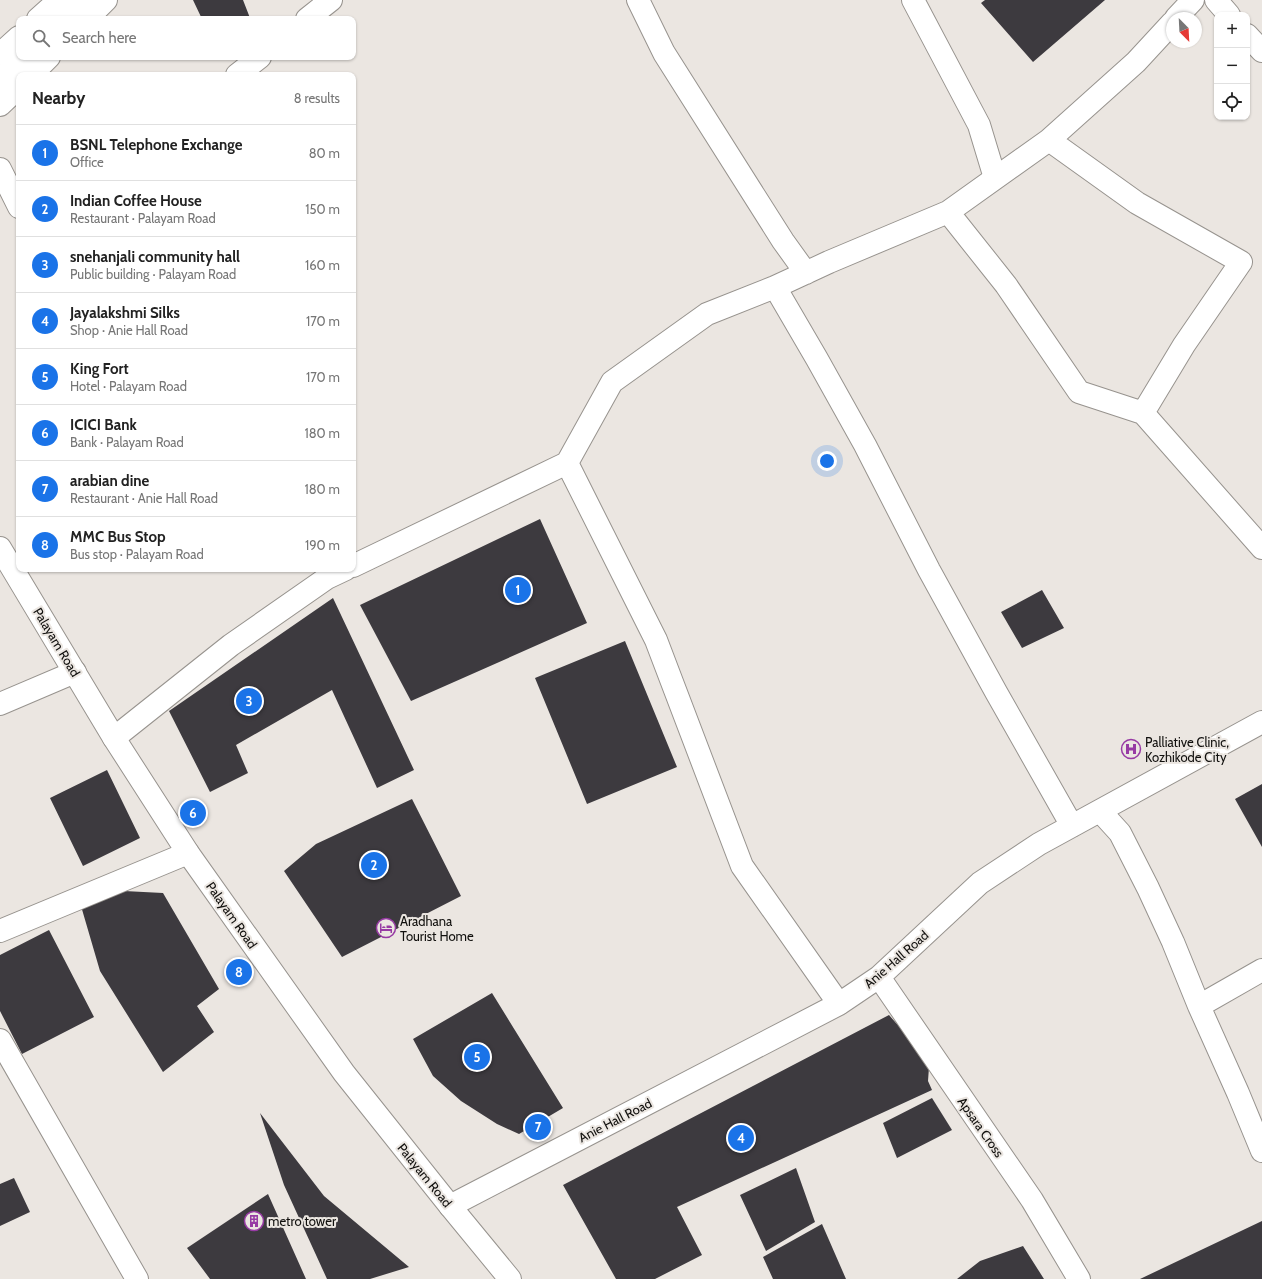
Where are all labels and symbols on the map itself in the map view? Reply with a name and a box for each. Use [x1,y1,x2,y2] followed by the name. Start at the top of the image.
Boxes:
[1166,12,1202,48] north arrow
[817,451,837,471] your location
[505,575,531,605] pin: 1
[30,605,84,679] street label: Palayam Road
[236,686,262,716] pin: 3
[1145,734,1229,765] place label: Palliative Clinic, Kozhikode City
[1120,738,1142,760] hospital icon: Palliative Clinic, Kozhikode City
[180,798,206,828] pin: 6
[361,850,387,880] pin: 2
[203,879,261,951] street label: Palayam Road
[400,913,474,944] place label: Aradhana Tourist Home
[375,917,397,939] hotel icon: Aradhana Tourist Home
[860,927,932,991] street label: Anie Hall Road
[226,957,252,987] pin: 8
[464,1042,490,1072] pin: 5
[954,1094,1008,1161] street label: Apsara Cross
[576,1095,654,1145] street label: Anie Hall Road
[525,1112,551,1142] pin: 7
[728,1123,754,1153] pin: 4
[394,1140,456,1210] street label: Palayam Road
[243,1210,265,1232] building icon: metro tower
[268,1213,337,1229] place label: metro tower

